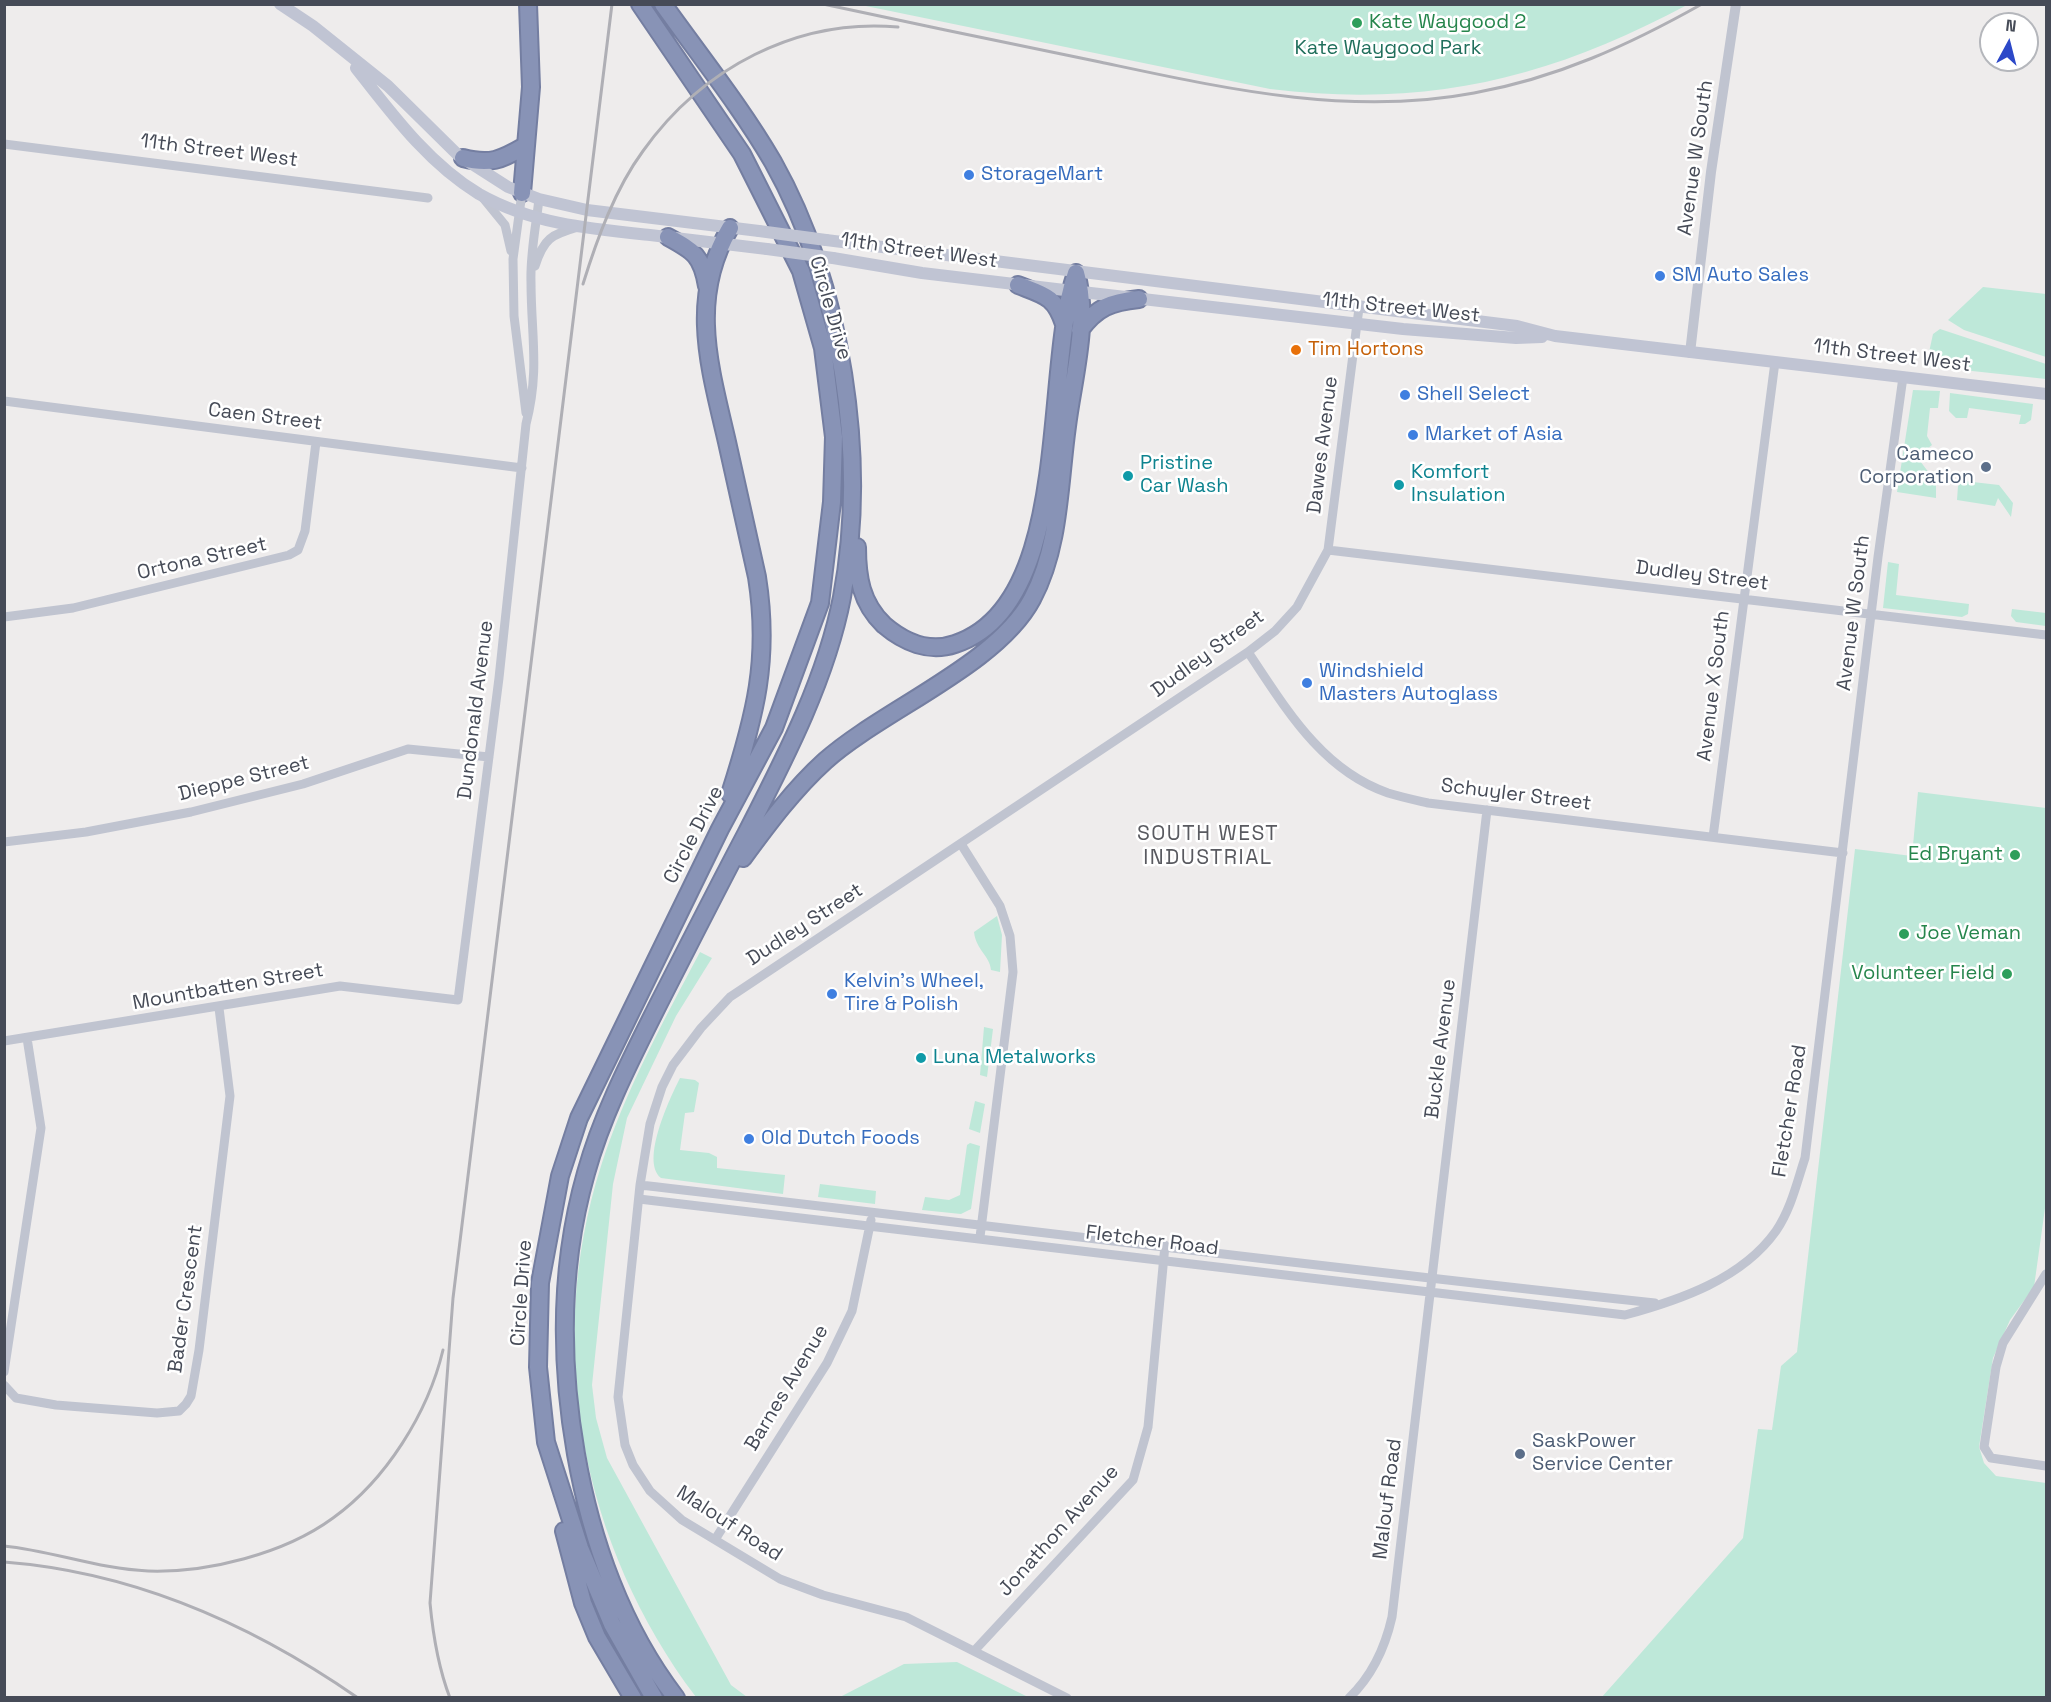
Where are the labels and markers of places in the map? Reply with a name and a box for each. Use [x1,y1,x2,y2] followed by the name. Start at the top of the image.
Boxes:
[1369,11,1526,35] place label: Kate Waygood 2
[1350,16,1364,30] marker: Kate Waygood 2
[981,163,1103,187] place label: StorageMart
[962,168,976,182] marker: StorageMart
[1672,264,1809,288] place label: SM Auto Sales
[1653,269,1667,283] marker: SM Auto Sales
[1308,338,1424,362] place label: Tim Hortons
[1289,343,1303,357] marker: Tim Hortons
[1417,383,1530,407] place label: Shell Select
[1398,388,1412,402] marker: Shell Select
[1425,423,1563,447] place label: Market of Asia
[1406,428,1420,442] marker: Market of Asia
[1859,443,1974,490] place label: Cameco Corporation
[1140,452,1229,499] place label: Pristine Car Wash
[1979,460,1993,474] marker: Cameco Corporation
[1411,461,1505,508] place label: Komfort Insulation
[1121,469,1135,483] marker: Pristine Car Wash
[1392,478,1406,492] marker: Komfort Insulation
[1319,660,1498,707] place label: Windshield Masters Autoglass
[1300,676,1314,690] marker: Windshield Masters Autoglass
[1908,843,2003,867] place label: Ed Bryant
[2008,848,2022,862] marker: Ed Bryant
[1916,922,2021,946] place label: Joe Veman
[1897,927,1911,941] marker: Joe Veman
[1851,962,1995,986] place label: Volunteer Field
[2000,967,2014,981] marker: Volunteer Field
[844,970,984,1017] place label: Kelvin's Wheel, Tire & Polish
[825,987,839,1001] marker: Kelvin's Wheel, Tire & Polish
[933,1046,1096,1070] place label: Luna Metalworks
[914,1051,928,1065] marker: Luna Metalworks
[761,1127,920,1151] place label: Old Dutch Foods
[742,1132,756,1146] marker: Old Dutch Foods
[1532,1430,1673,1477] place label: SaskPower Service Center
[1513,1447,1527,1461] marker: SaskPower Service Center

